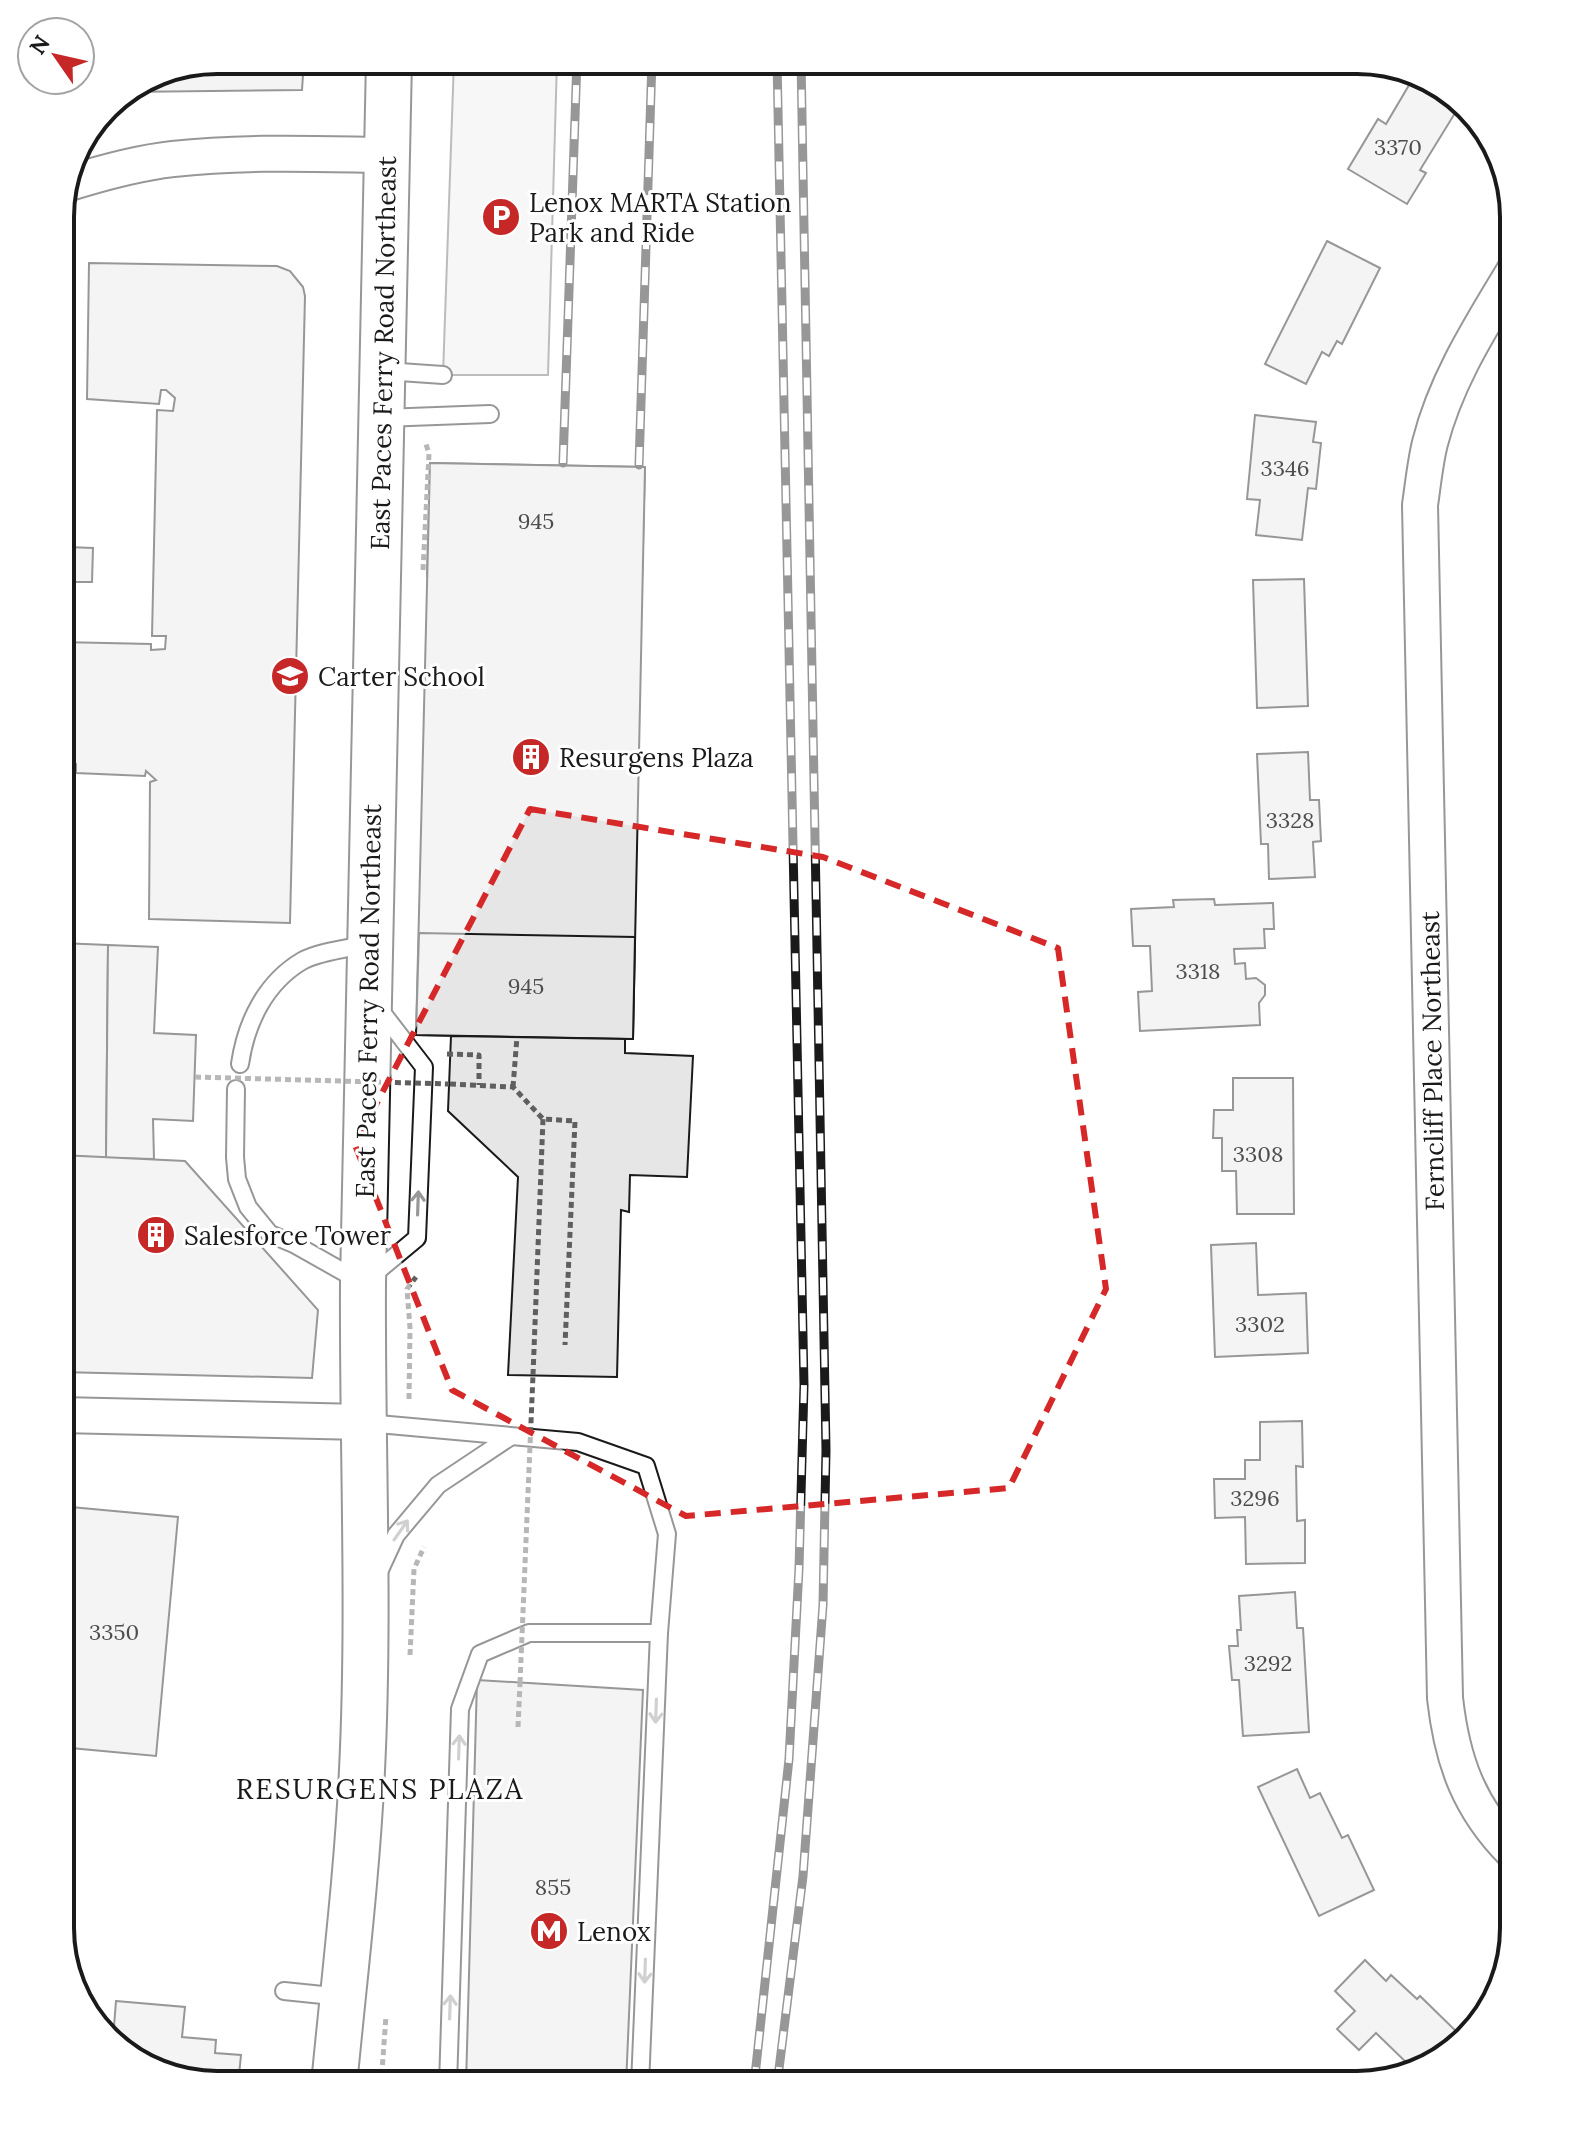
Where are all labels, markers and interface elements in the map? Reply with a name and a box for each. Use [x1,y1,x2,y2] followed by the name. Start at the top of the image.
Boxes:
[16,16,96,96] north arrow
[23,30,56,60] text: N
[1374,133,1422,161] house number: 3370
[363,156,403,550] street label: East Paces Ferry Road Northeast
[529,186,792,249] place label: Lenox MARTA Station Park and Ride
[480,196,522,238] parking icon: Lenox MARTA Station Park and Ride
[1260,454,1310,482] house number: 3346
[518,507,554,535] house number: 945
[269,655,311,697] school or university icon: Carter School
[318,660,485,693] place label: Carter School
[510,736,552,778] building icon: Resurgens Plaza
[559,741,754,774] place label: Resurgens Plaza
[348,804,388,1198] street label: East Paces Ferry Road Northeast
[1266,806,1314,834] house number: 3328
[1413,911,1451,1211] street label: Ferncliff Place Northeast
[1176,957,1220,985] house number: 3318
[508,972,544,1000] house number: 945
[1233,1140,1283,1168] house number: 3308
[411,1190,426,1217] one-way arrow
[135,1214,177,1256] building icon: Salesforce Tower
[184,1219,392,1252] place label: Salesforce Tower
[1235,1310,1285,1338] house number: 3302
[1230,1484,1280,1512] house number: 3296
[393,1520,409,1542] one-way arrow
[89,1618,139,1646] house number: 3350
[1244,1649,1292,1677] house number: 3292
[648,1697,663,1724] one-way arrow
[451,1734,466,1761] one-way arrow
[236,1771,524,1807] district label: RESURGENS PLAZA
[535,1873,571,1901] house number: 855
[528,1910,570,1952] metro station icon: Lenox
[577,1915,651,1948] place label: Lenox
[637,1957,652,1984] one-way arrow
[443,1994,458,2021] one-way arrow

